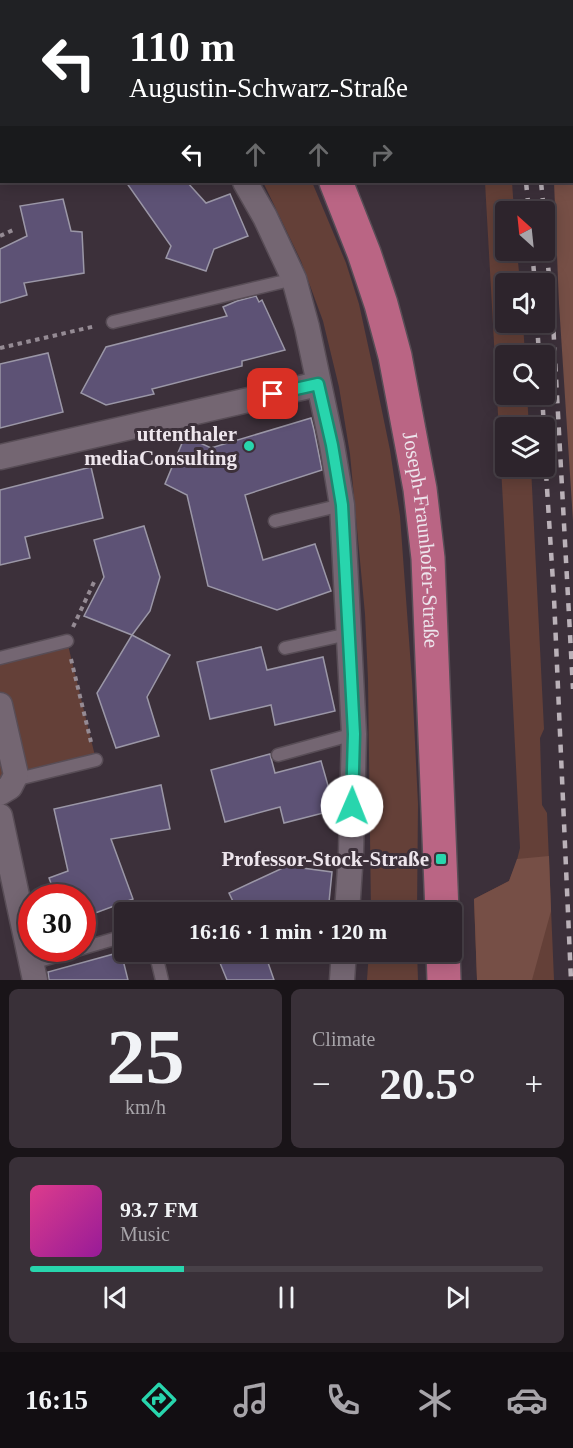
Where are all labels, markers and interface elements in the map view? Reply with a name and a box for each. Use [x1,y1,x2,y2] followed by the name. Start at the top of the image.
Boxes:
[30,24,108,102] icon: left
[129,24,235,70] text: 110 m
[129,73,408,103] text: Augustin-Schwarz-Straße
[176,138,209,171] icon: left
[239,138,272,171] icon: ahead
[302,138,335,171] icon: ahead
[365,138,398,171] icon: right
[495,201,555,261] north arrow
[495,201,555,477] map controls
[495,273,555,333] button: sound
[495,345,555,405] button: search
[247,368,298,419] pin
[256,377,289,410] icon: arrive
[495,417,555,477] button: layers
[84,422,237,470] place label: uttenthaler mediaConsulting
[397,430,444,649] street label: Joseph-Fraunhofer-Straße
[242,439,256,453] marker: uttenthaler mediaConsulting
[320,774,384,838] position arrow
[221,847,429,871] place label: Professor-Stock-Straße
[434,852,448,866] marker: Professor-Stock-Straße
[18,884,96,962] speed limit sign: 30
[189,919,387,944] text: 16:16 · 1 min · 120 m
[107,1013,185,1100] text: 25
[312,1028,375,1050] text: Climate
[379,1059,476,1109] text: 20.5°
[312,1066,331,1102] text: −
[524,1066,543,1102] text: +
[125,1096,166,1118] text: km/h
[120,1197,198,1222] text: 93.7 FM
[120,1223,170,1245] text: Music
[99,1281,132,1314] icon: previous
[270,1281,303,1314] icon: pause
[441,1281,474,1314] icon: next
[138,1379,180,1421] icon: directions
[230,1379,272,1421] icon: music
[322,1379,364,1421] icon: phone
[414,1379,456,1421] icon: climate
[506,1379,548,1421] icon: car
[25,1385,88,1415] text: 16:15

